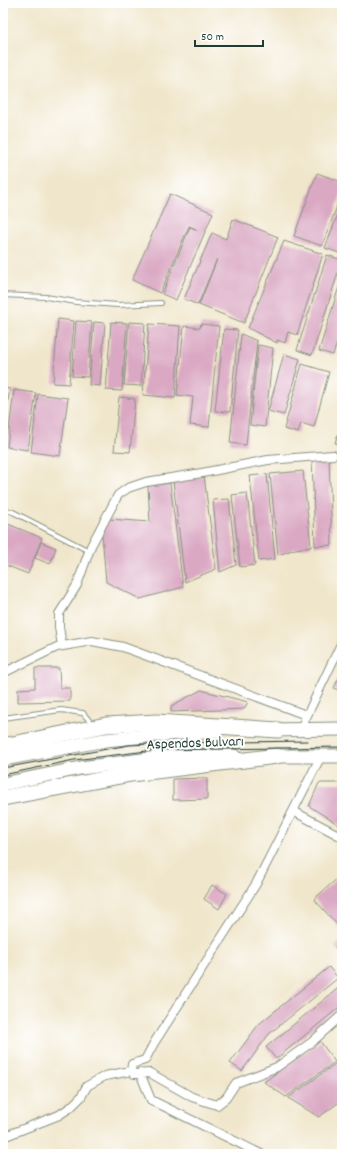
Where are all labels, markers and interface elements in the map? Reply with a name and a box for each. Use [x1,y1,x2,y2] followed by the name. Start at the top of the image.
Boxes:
[195,22,263,48] scale bar
[201,29,224,46] text: 50 m
[146,731,244,757] street label: Aspendos Bulvarı

